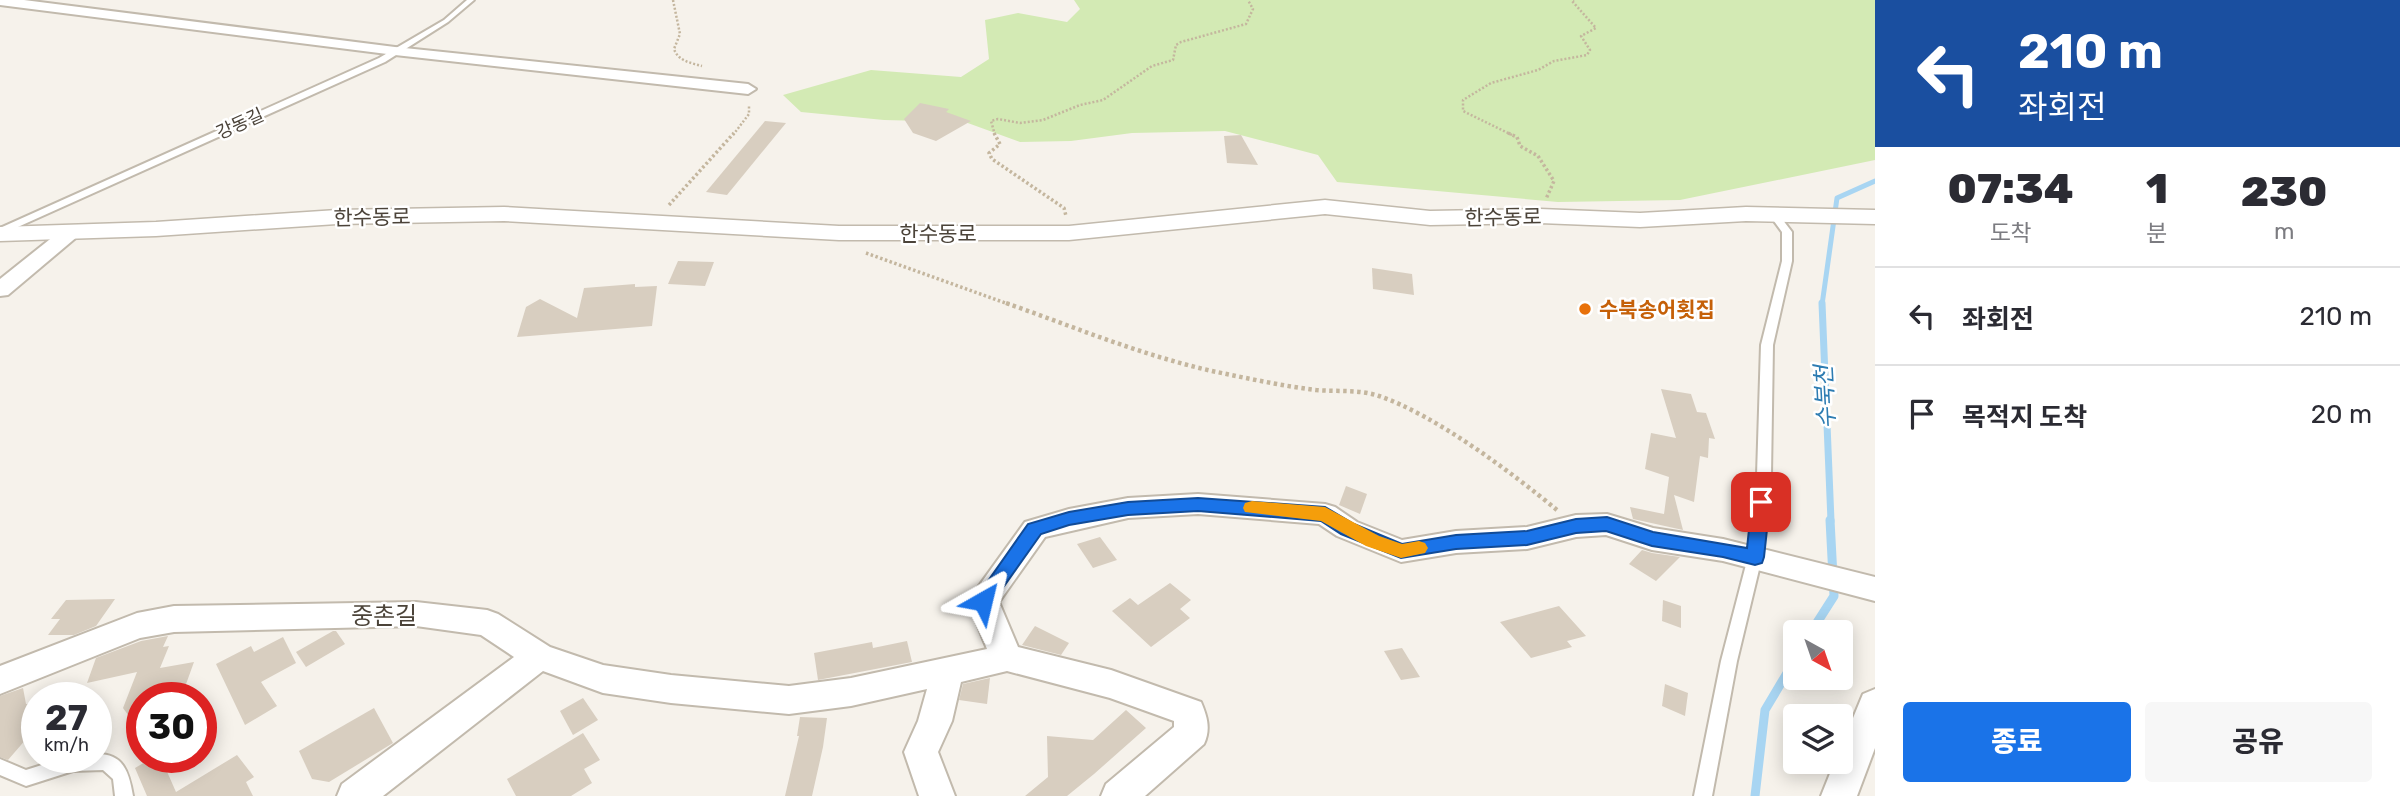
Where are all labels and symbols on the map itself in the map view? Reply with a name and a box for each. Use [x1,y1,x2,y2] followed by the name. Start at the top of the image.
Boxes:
[213,104,267,144] street label: 강동길
[333,204,411,230] street label: 한수동로
[1464,204,1542,230] street label: 한수동로
[899,221,977,246] street label: 한수동로
[1599,297,1715,322] place label: 수북송어횟집
[1577,301,1593,317] marker: 수북송어횟집
[1809,362,1841,429] water label: 수북천
[1731,472,1791,532] pin
[946,564,1020,638] position arrow
[351,602,417,630] street label: 중촌길
[1783,620,1853,690] north arrow
[126,682,217,773] speed limit sign: 30

